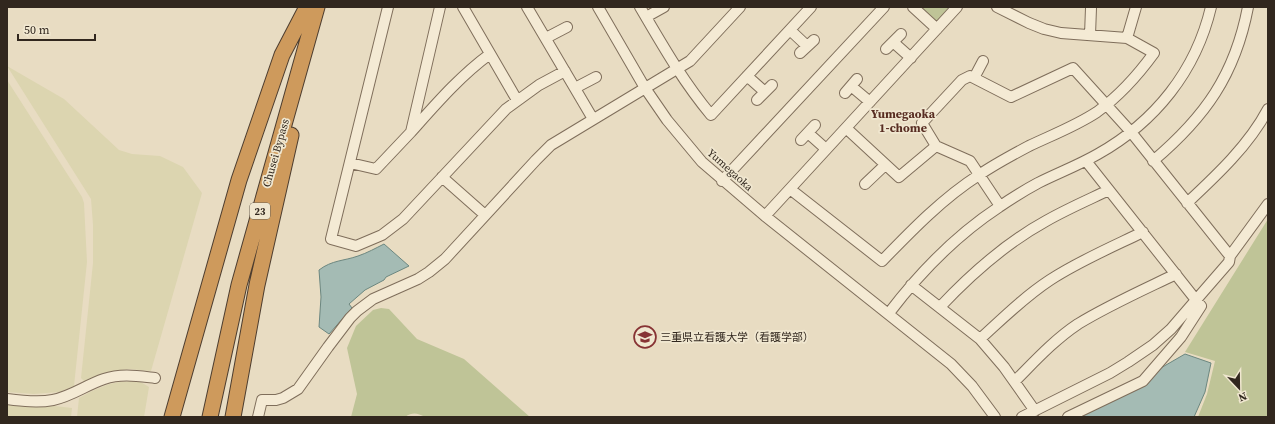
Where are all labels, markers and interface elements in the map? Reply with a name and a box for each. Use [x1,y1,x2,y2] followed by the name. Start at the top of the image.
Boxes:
[18,16,95,42] scale bar
[24,22,50,38] text: 50 m
[871,106,936,136] district label: Yumegaoka 1-chome
[259,117,293,189] street label: Chusei Bypass
[704,145,756,195] street label: Yumegaoka
[250,203,270,219] road number: 23
[632,324,658,350] school or university icon: 三重県立看護大学（看護学部）
[660,330,814,345] place label: 三重県立看護大学（看護学部）
[1219,368,1259,408] north arrow
[1236,388,1249,405] text: N

